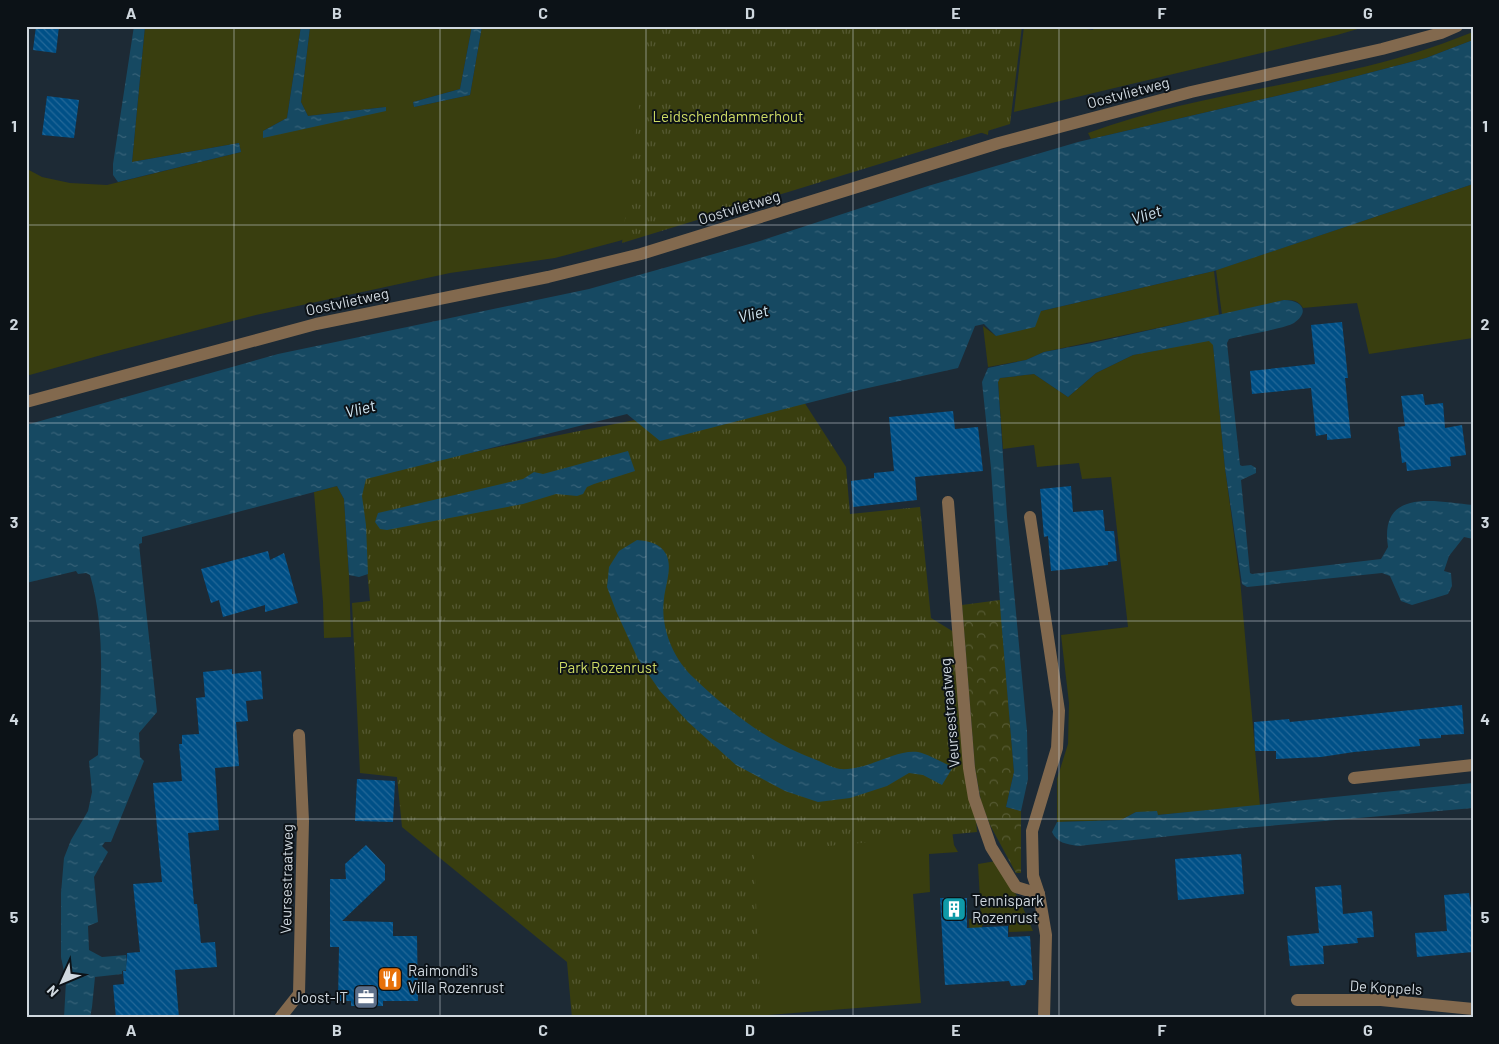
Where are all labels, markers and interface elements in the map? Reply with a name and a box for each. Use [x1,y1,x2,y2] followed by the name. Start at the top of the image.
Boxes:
[126,3,137,22] text: A
[332,3,342,22] text: B
[538,3,548,22] text: C
[745,3,755,22] text: D
[951,3,961,22] text: E
[1158,3,1167,22] text: F
[1363,3,1373,22] text: G
[1085,72,1171,112] street label: Oostvlietweg
[652,107,804,125] park label: Leidschendammerhout
[11,116,17,135] text: 1
[1482,116,1488,135] text: 1
[696,186,782,228] street label: Oostvlietweg
[1129,200,1164,228] water label: Vliet
[304,283,390,319] street label: Oostvlietweg
[736,300,770,326] water label: Vliet
[10,314,19,333] text: 2
[1481,314,1490,333] text: 2
[343,395,377,421] water label: Vliet
[10,512,18,531] text: 3
[1481,512,1489,531] text: 3
[935,657,963,769] street label: Veursestraatweg
[559,658,657,676] park label: Park Rozenrust
[9,709,19,728] text: 4
[1480,709,1490,728] text: 4
[276,824,296,934] street label: Veursestraatweg
[972,891,1044,926] place label: Tennispark Rozenrust
[941,896,967,922] building icon: Tennispark Rozenrust
[10,907,19,926] text: 5
[1481,907,1490,926] text: 5
[38,956,88,1006] north arrow
[408,961,504,996] place label: Raimondi's Villa Rozenrust
[377,966,403,992] restaurant icon: Raimondi's Villa Rozenrust
[1349,976,1423,998] street label: De Koppels
[43,982,62,1001] text: N
[353,984,379,1010] office icon: Joost-IT
[292,988,348,1006] place label: Joost-IT
[126,1020,137,1039] text: A
[332,1020,342,1039] text: B
[538,1020,548,1039] text: C
[745,1020,755,1039] text: D
[951,1020,961,1039] text: E
[1158,1020,1167,1039] text: F
[1363,1020,1373,1039] text: G

